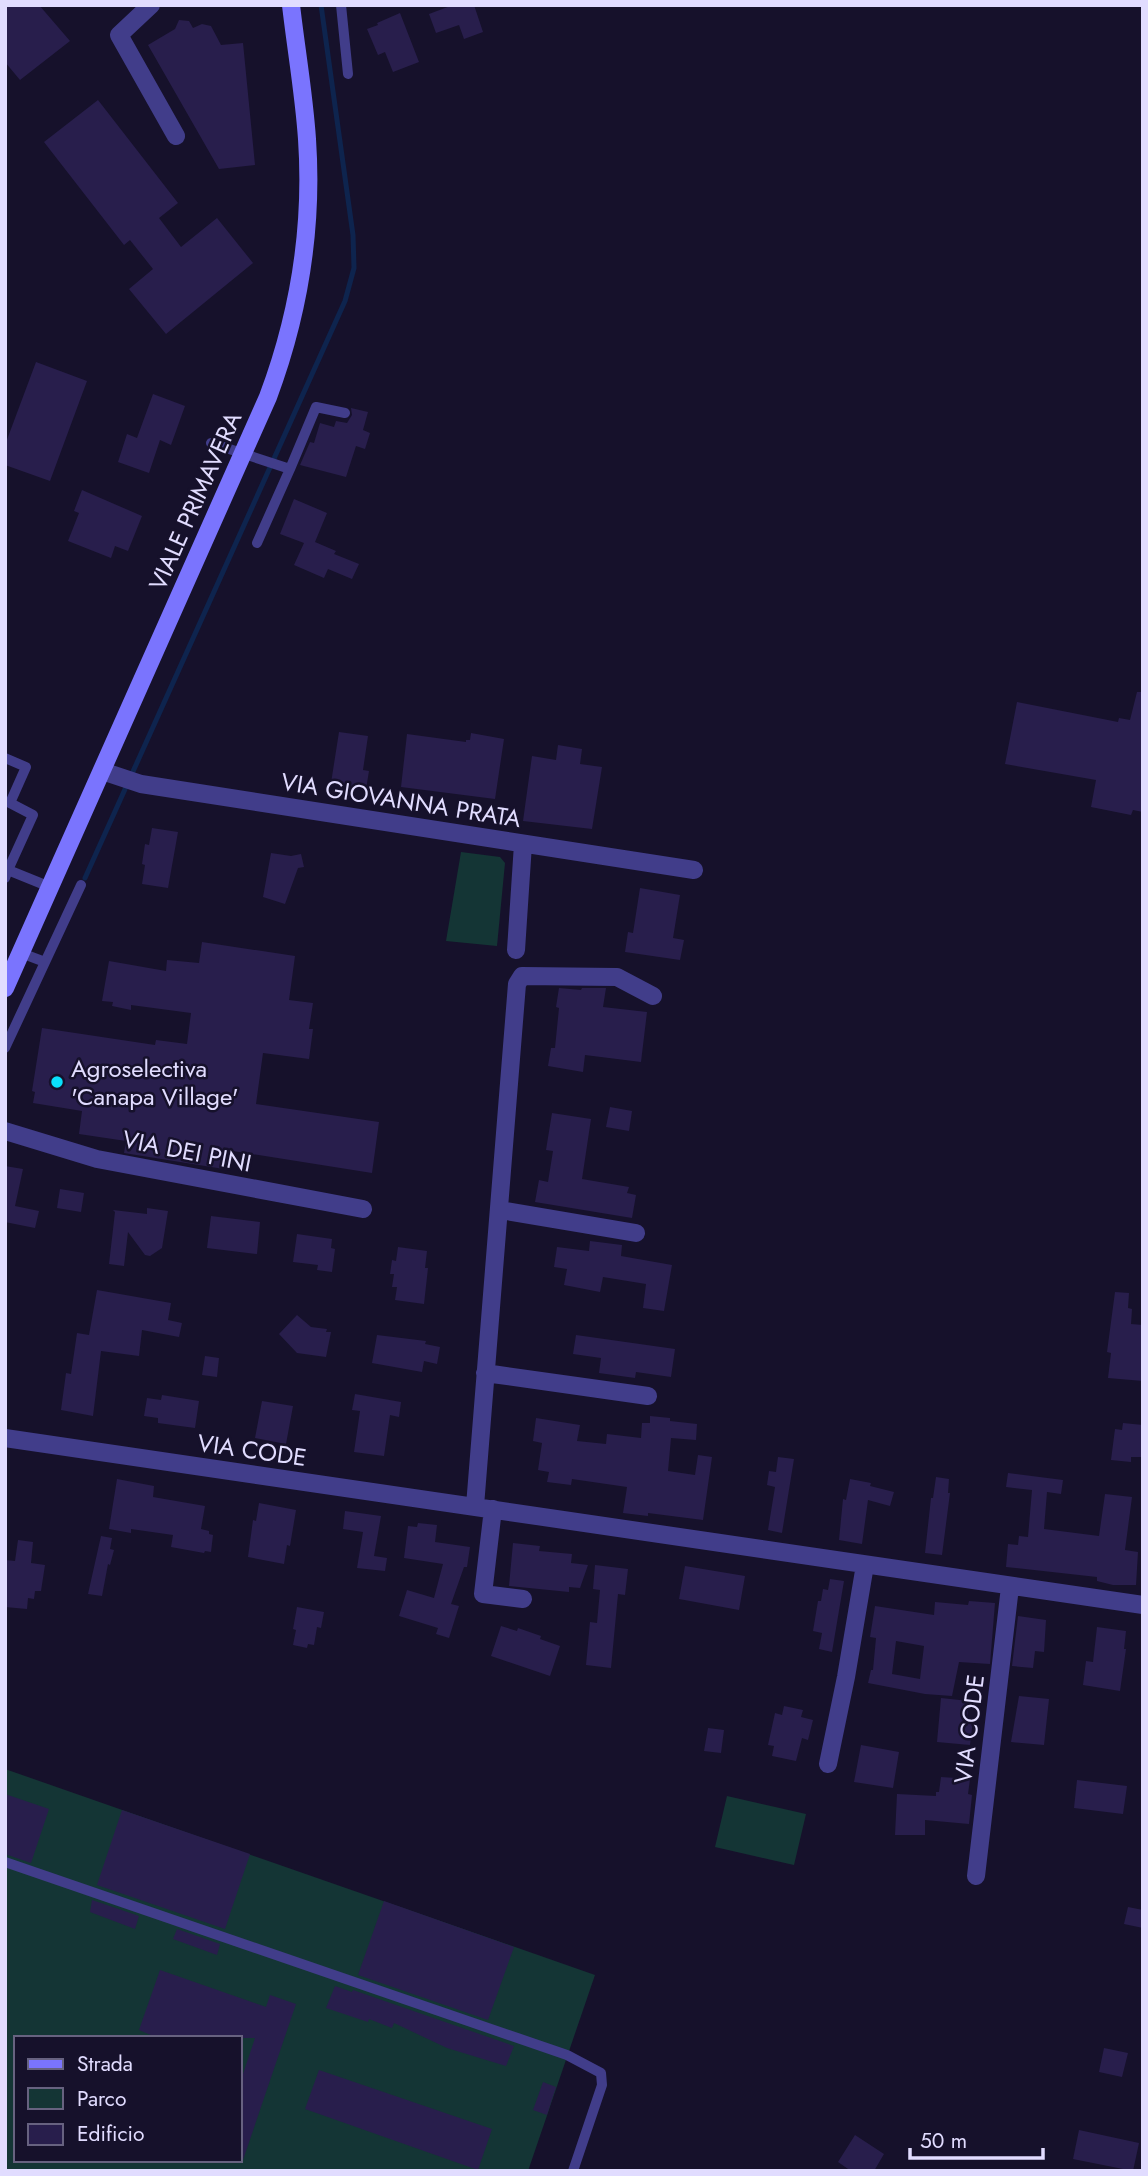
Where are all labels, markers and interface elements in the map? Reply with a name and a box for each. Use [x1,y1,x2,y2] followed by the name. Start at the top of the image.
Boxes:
[140,406,250,596] street label: VIALE PRIMAVERA
[279,764,524,836] street label: VIA GIOVANNA PRATA
[71,1051,239,1114] place label: Agroselectiva 'Canapa Village'
[49,1074,65,1090] marker: Agroselectiva 'Canapa Village'
[119,1121,255,1181] street label: VIA DEI PINI
[195,1425,309,1475] street label: VIA CODE
[945,1672,993,1786] street label: VIA CODE
[14,2036,242,2162] legend
[77,2049,133,2079] text: Strada
[77,2084,126,2114] text: Parco
[910,2116,1043,2160] scale bar
[77,2119,144,2149] text: Edificio
[920,2126,967,2156] text: 50 m

